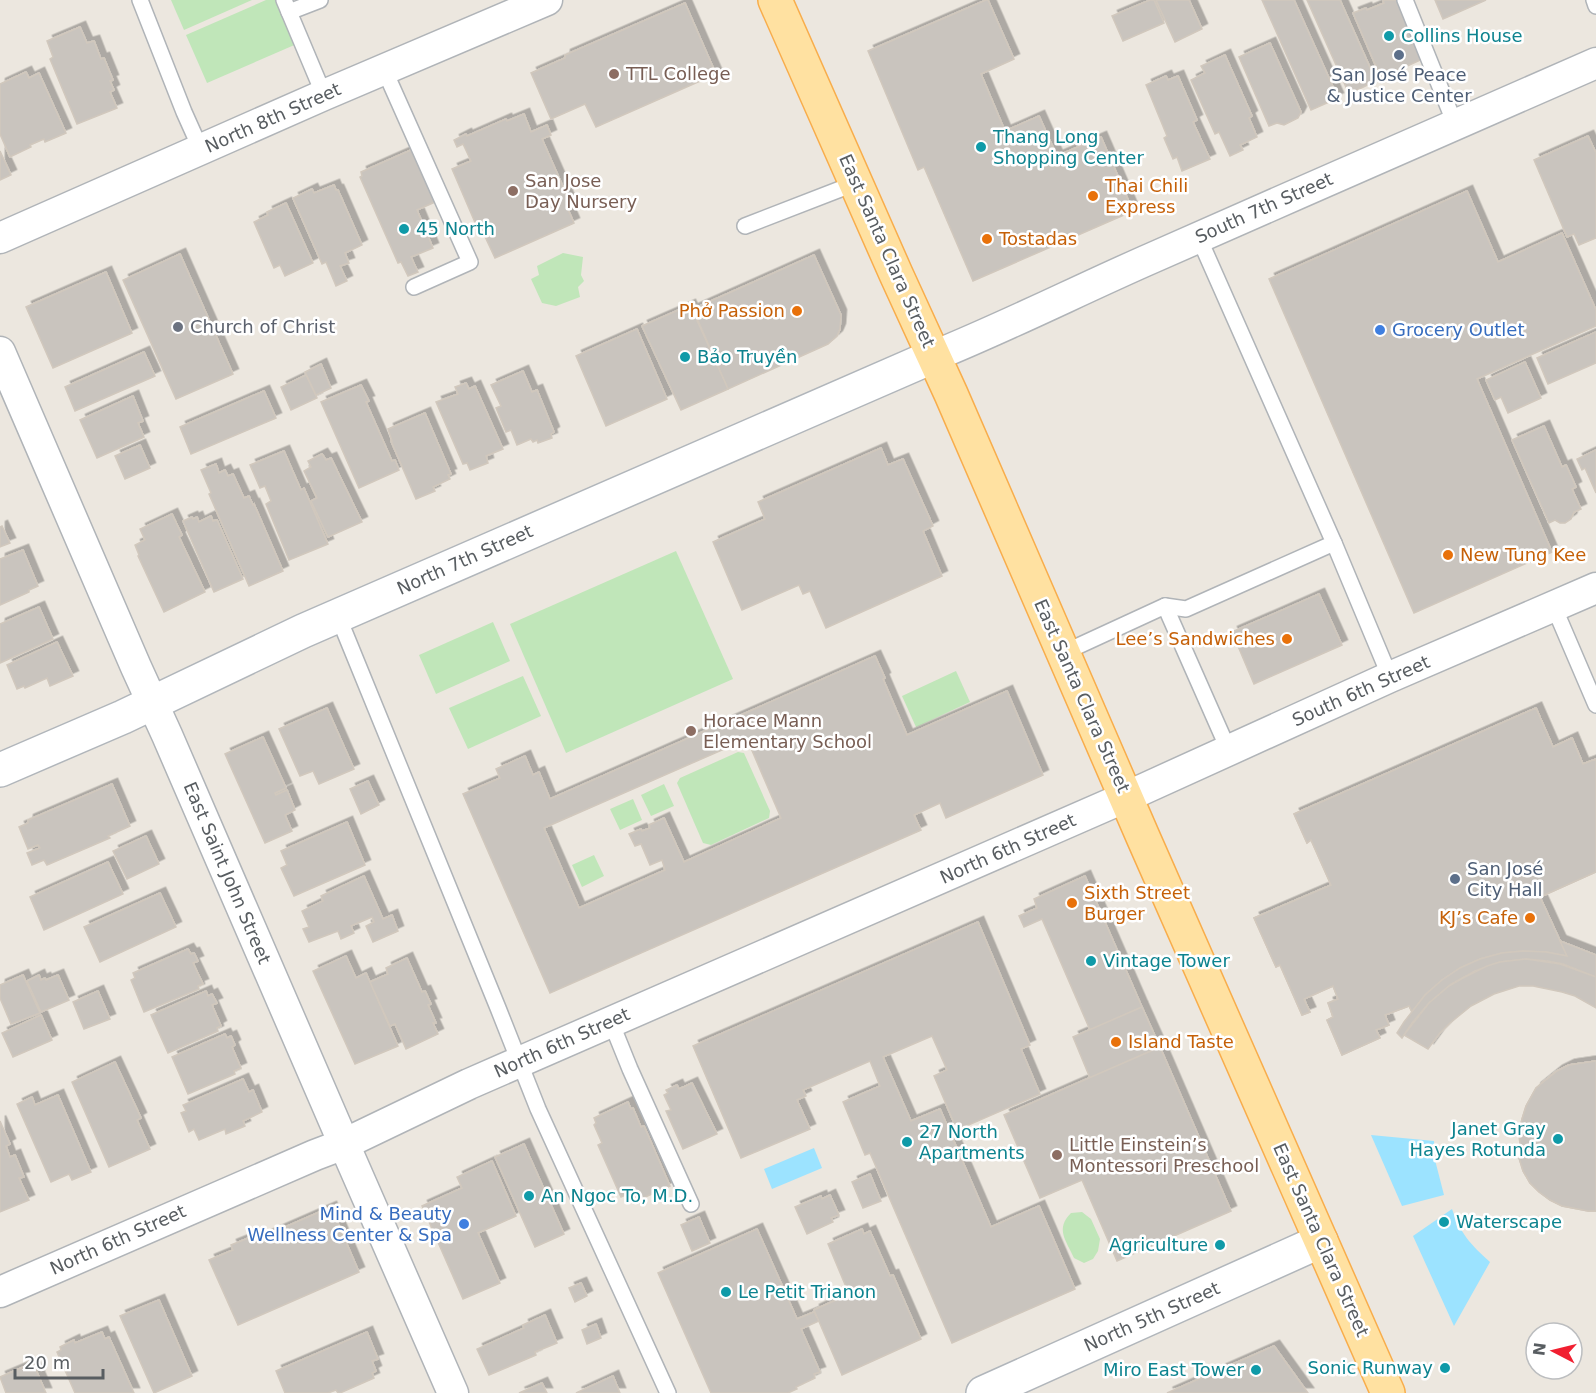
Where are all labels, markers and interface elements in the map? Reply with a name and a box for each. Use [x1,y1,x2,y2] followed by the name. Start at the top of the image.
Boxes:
[1401,25,1523,46] place label: Collins House
[1382,29,1396,43] marker: Collins House
[1392,48,1406,62] marker: San José Peace & Justice Center
[625,63,731,84] place label: TTL College
[1326,64,1472,106] place label: San José Peace & Justice Center
[607,67,621,81] marker: TTL College
[202,78,344,157] street label: North 8th Street
[992,126,1144,168] place label: Thang Long Shopping Center
[974,140,988,154] marker: Thang Long Shopping Center
[835,151,940,351] street label: East Santa Clara Street
[1192,168,1336,247] street label: South 7th Street
[525,170,637,212] place label: San Jose Day Nursery
[1104,175,1188,217] place label: Thai Chili Express
[506,184,520,198] marker: San Jose Day Nursery
[1086,189,1100,203] marker: Thai Chili Express
[416,218,495,239] place label: 45 North
[397,222,411,236] marker: 45 North
[998,228,1077,249] place label: Tostadas
[980,232,994,246] marker: Tostadas
[679,300,785,321] place label: Phở Passion
[790,304,804,318] marker: Phở Passion
[190,316,335,337] place label: Church of Christ
[1392,319,1524,340] place label: Grocery Outlet
[171,320,185,334] marker: Church of Christ
[1373,323,1387,337] marker: Grocery Outlet
[697,346,797,367] place label: Bảo Truyền
[678,350,692,364] marker: Bảo Truyền
[394,520,536,599] street label: North 7th Street
[1460,544,1586,565] place label: New Tung Kee
[1441,548,1455,562] marker: New Tung Kee
[1030,596,1135,796] street label: East Santa Clara Street
[1116,628,1275,649] place label: Lee’s Sandwiches
[1280,632,1294,646] marker: Lee’s Sandwiches
[1289,651,1433,730] street label: South 6th Street
[703,710,872,752] place label: Horace Mann Elementary School
[684,724,698,738] marker: Horace Mann Elementary School
[180,779,275,967] street label: East Saint John Street
[937,809,1079,888] street label: North 6th Street
[1467,858,1543,900] place label: San José City Hall
[1448,872,1462,886] marker: San José City Hall
[1084,882,1190,924] place label: Sixth Street Burger
[1065,896,1079,910] marker: Sixth Street Burger
[1439,907,1518,928] place label: KJ’s Cafe
[1523,911,1537,925] marker: KJ’s Cafe
[1103,950,1230,971] place label: Vintage Tower
[1084,954,1098,968] marker: Vintage Tower
[491,1003,633,1082] street label: North 6th Street
[1128,1031,1234,1052] place label: Island Taste
[1109,1035,1123,1049] marker: Island Taste
[1410,1118,1546,1160] place label: Janet Gray Hayes Rotunda
[919,1121,1025,1163] place label: 27 North Apartments
[1551,1132,1565,1146] marker: Janet Gray Hayes Rotunda
[1069,1134,1259,1176] place label: Little Einstein’s Montessori Preschool
[900,1135,914,1149] marker: 27 North Apartments
[1269,1140,1374,1340] street label: East Santa Clara Street
[1050,1148,1064,1162] marker: Little Einstein’s Montessori Preschool
[541,1185,693,1206] place label: An Ngoc To, M.D.
[522,1189,536,1203] marker: An Ngoc To, M.D.
[47,1200,189,1279] street label: North 6th Street
[247,1203,452,1245] place label: Mind & Beauty Wellness Center & Spa
[1456,1211,1562,1232] place label: Waterscape
[1437,1215,1451,1229] marker: Waterscape
[457,1217,471,1231] marker: Mind & Beauty Wellness Center & Spa
[1109,1234,1208,1255] place label: Agriculture
[1213,1238,1227,1252] marker: Agriculture
[1081,1277,1223,1356] street label: North 5th Street
[738,1281,876,1302] place label: Le Petit Trianon
[719,1285,733,1299] marker: Le Petit Trianon
[1524,1321,1584,1381] north arrow
[1529,1341,1550,1357] text: N
[15,1342,104,1380] scale bar
[24,1352,70,1373] text: 20 m
[1308,1357,1433,1378] place label: Sonic Runway
[1103,1359,1245,1380] place label: Miro East Tower
[1438,1361,1452,1375] marker: Sonic Runway
[1249,1363,1263,1377] marker: Miro East Tower

